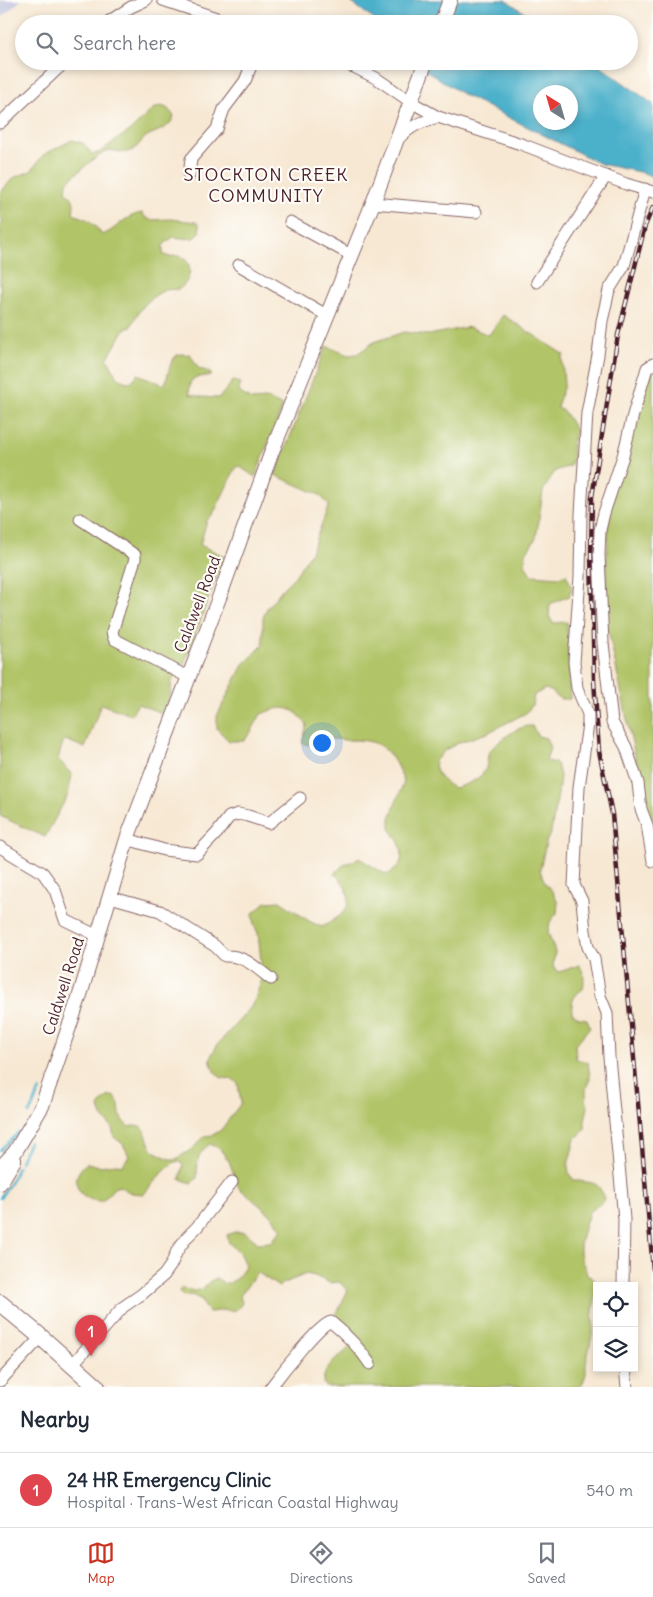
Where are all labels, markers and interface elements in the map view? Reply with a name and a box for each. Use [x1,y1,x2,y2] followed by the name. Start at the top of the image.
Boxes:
[15,15,638,70] search box
[33,29,61,57] icon: search
[73,31,176,55] text: Search here
[533,85,578,130] north arrow
[184,163,348,207] district label: STOCKTON CREEK COMMUNITY
[169,553,225,655] street label: Caldwell Road
[309,730,335,756] your location
[38,934,88,1038] street label: Caldwell Road
[593,1282,638,1372] map controls
[593,1282,638,1327] button: locate
[75,1315,107,1356] pin: 1
[593,1327,638,1372] button: layers
[20,1406,90,1433] text: Nearby
[67,1468,271,1492] text: 24 HR Emergency Clinic
[33,1480,39,1500] text: 1
[586,1480,633,1500] text: 540 m
[67,1492,399,1512] text: Hospital · Trans-West African Coastal Highway
[87,1539,115,1587] tab: Map
[290,1539,353,1587] tab: Directions
[527,1539,566,1587] tab: Saved

